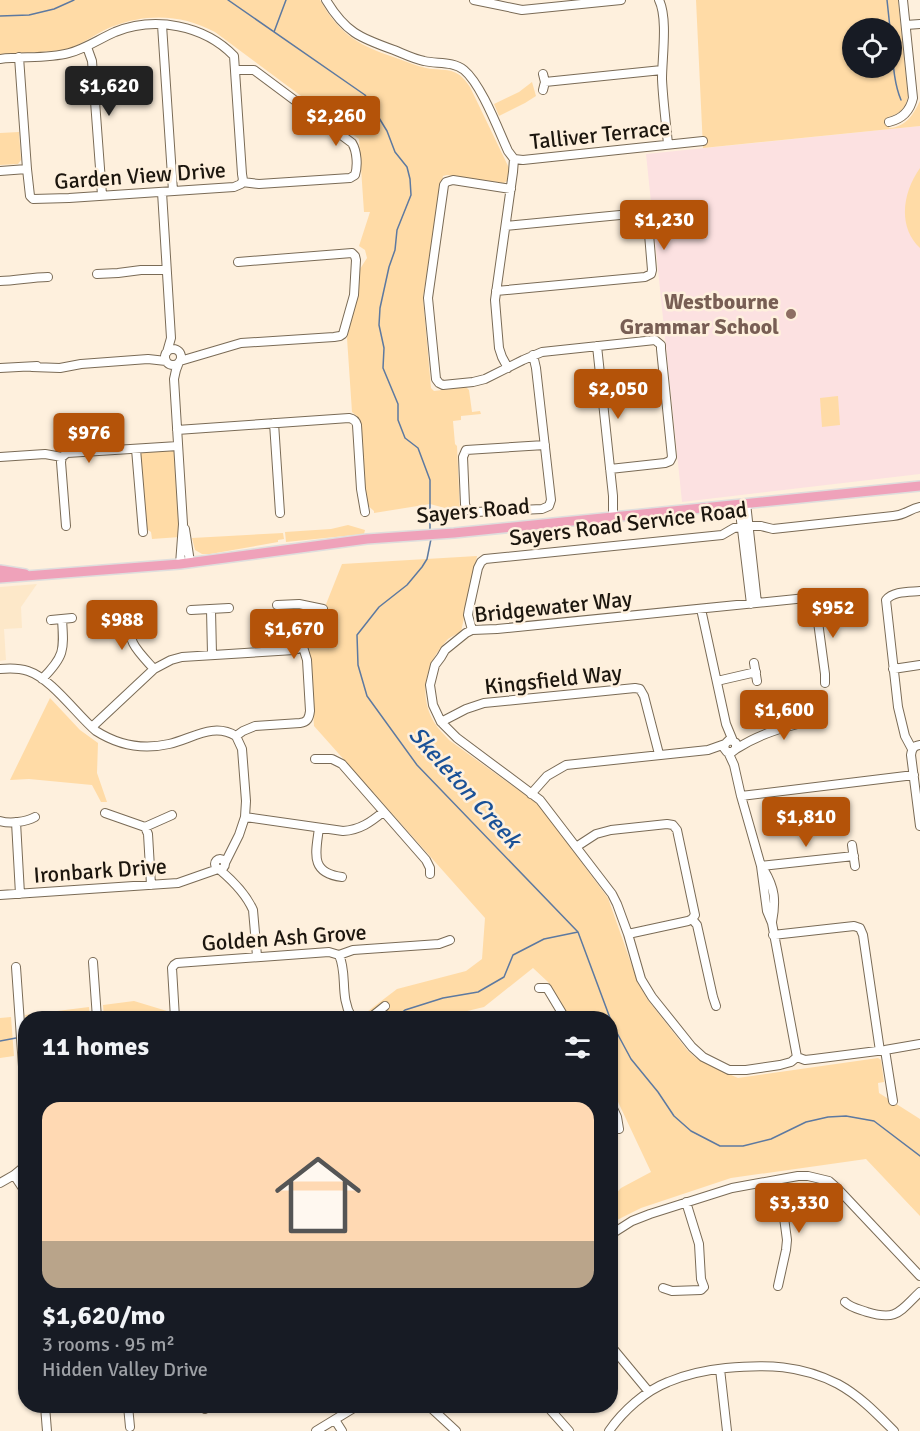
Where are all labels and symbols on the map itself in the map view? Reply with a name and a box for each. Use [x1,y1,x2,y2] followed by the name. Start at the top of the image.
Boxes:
[60,66,158,117] pin: $1,620
[287,96,385,147] pin: $2,260
[529,114,671,155] street label: Talliver Terrace
[53,156,227,195] street label: Garden View Drive
[615,200,713,251] pin: $1,230
[620,288,779,340] place label: Westbourne Grammar School
[784,307,798,321] marker: Westbourne Grammar School
[569,369,667,420] pin: $2,050
[53,413,125,464] pin: $976
[415,492,531,529] street label: Sayers Road
[508,496,749,551] street label: Sayers Road Service Road
[473,585,634,628] street label: Bridgewater Way
[797,588,869,639] pin: $952
[86,600,158,651] pin: $988
[245,609,343,660] pin: $1,670
[483,659,624,700] street label: Kingsfield Way
[735,690,833,741] pin: $1,600
[402,720,529,856] water label: Skeleton Creek
[757,797,855,848] pin: $1,810
[32,852,168,889] street label: Ironbark Drive
[201,918,367,957] street label: Golden Ash Grove
[750,1183,848,1234] pin: $3,330

